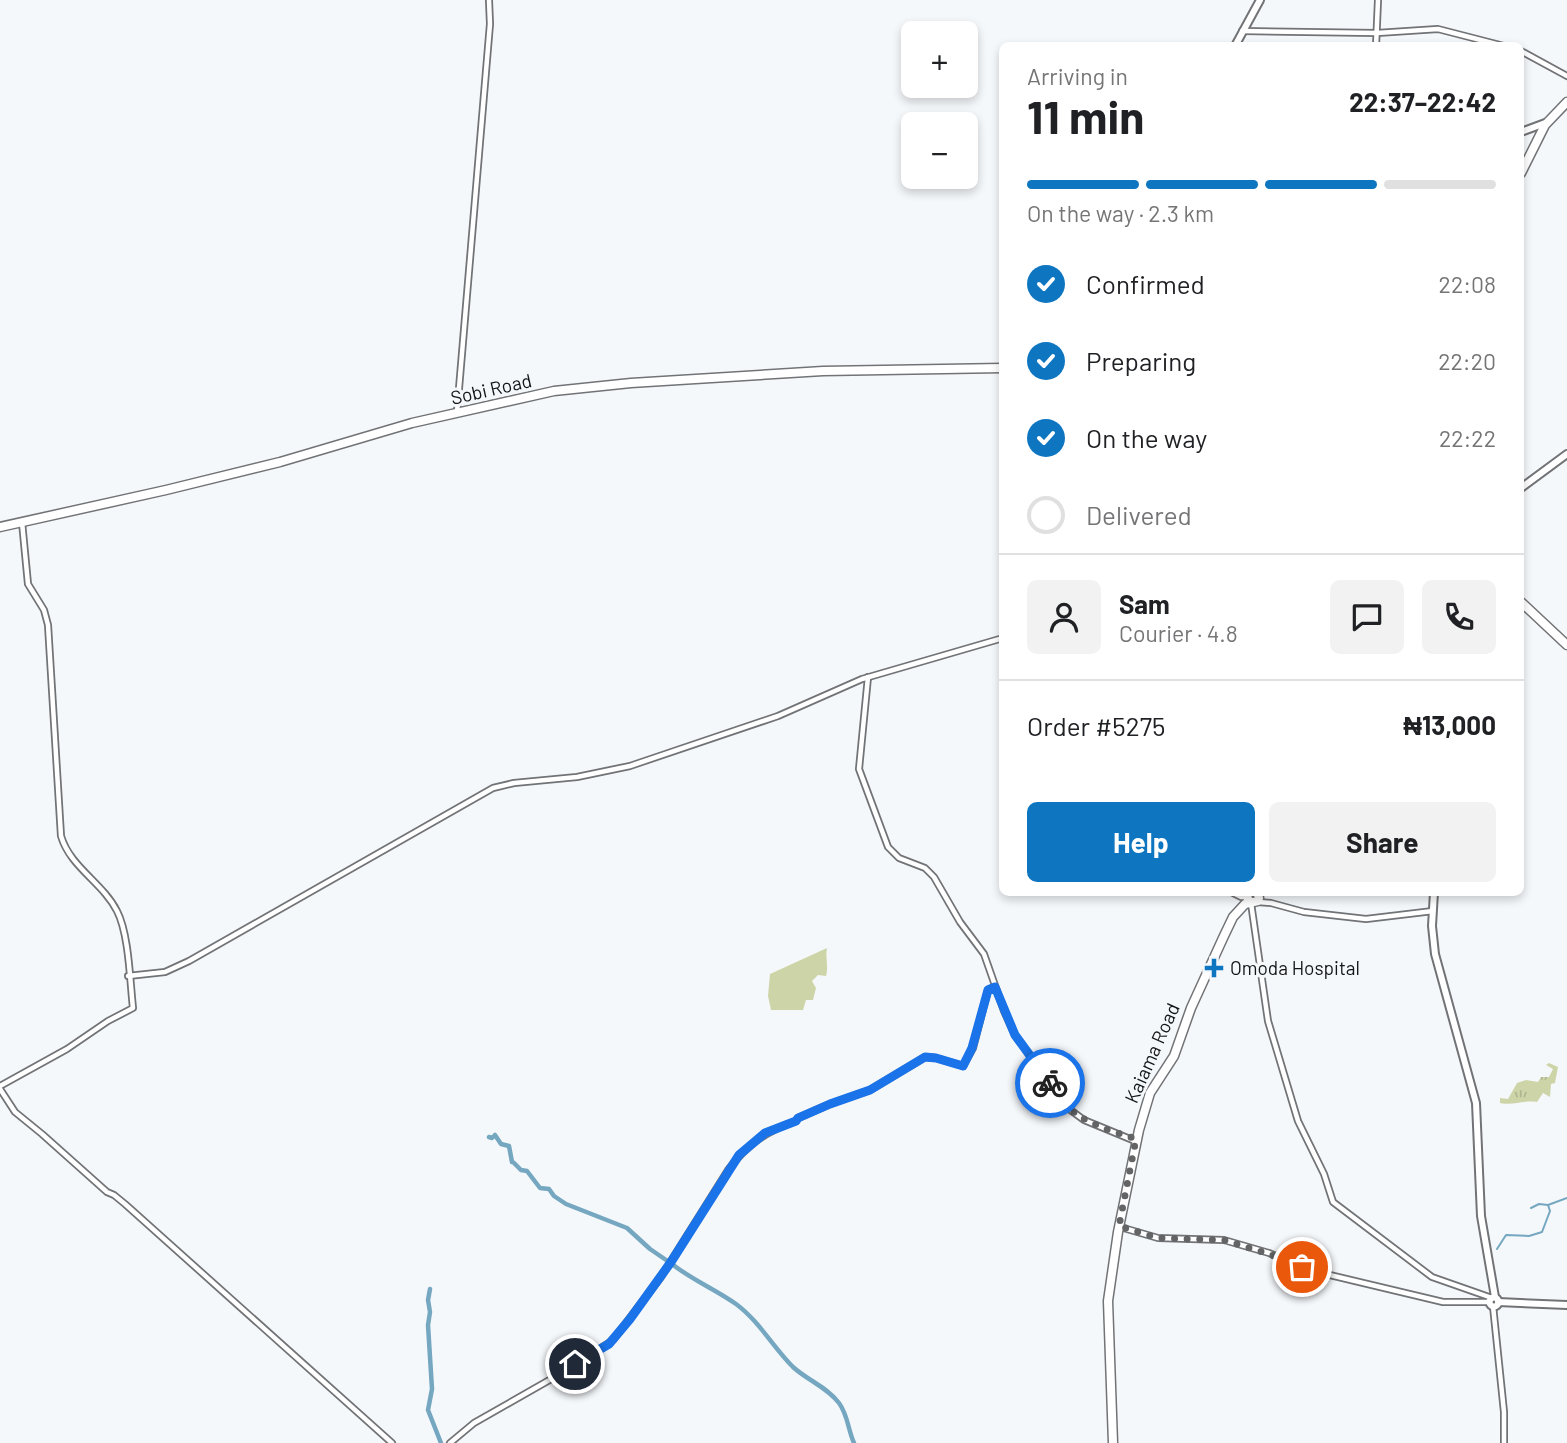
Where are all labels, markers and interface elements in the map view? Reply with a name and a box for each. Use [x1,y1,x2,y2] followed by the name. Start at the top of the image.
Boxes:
[901,21,978,189] map controls
[901,21,978,98] button: +
[1027,62,1128,90] text: Arriving in
[1349,86,1496,117] text: 22:37–22:42
[1027,88,1144,143] text: 11 min
[901,112,978,189] button: −
[1027,199,1214,227] text: On the way · 2.3 km
[1027,265,1065,303] icon: check
[1086,268,1205,299] text: Confirmed
[1439,270,1496,298] text: 22:08
[1027,342,1065,380] icon: check
[1086,345,1196,376] text: Preparing
[1438,347,1496,375] text: 22:20
[448,368,534,409] street label: Sobi Road
[1027,419,1065,457] icon: check
[1086,422,1207,453] text: On the way
[1439,424,1496,452] text: 22:22
[1086,499,1192,530] text: Delivered
[1027,580,1101,654] button: person
[1330,580,1404,654] button: chat
[1422,580,1496,654] button: phone
[1119,588,1170,619] text: Sam
[1119,619,1238,647] text: Courier · 4.8
[1403,709,1496,740] text: ₦13,000
[1027,710,1165,741] text: Order #5275
[1027,802,1255,882] button: Help
[1269,802,1496,882] button: Share
[1230,956,1360,979] place label: Omoda Hospital
[1204,958,1224,978] marker: Omoda Hospital
[1119,999,1184,1106] street label: Kaiama Road
[1015,1048,1085,1118] courier
[1031,1064,1069,1102] icon: bike
[1272,1237,1332,1297] pin
[1283,1248,1321,1286] icon: bag
[545,1334,605,1394] pin
[556,1345,594,1383] icon: home

